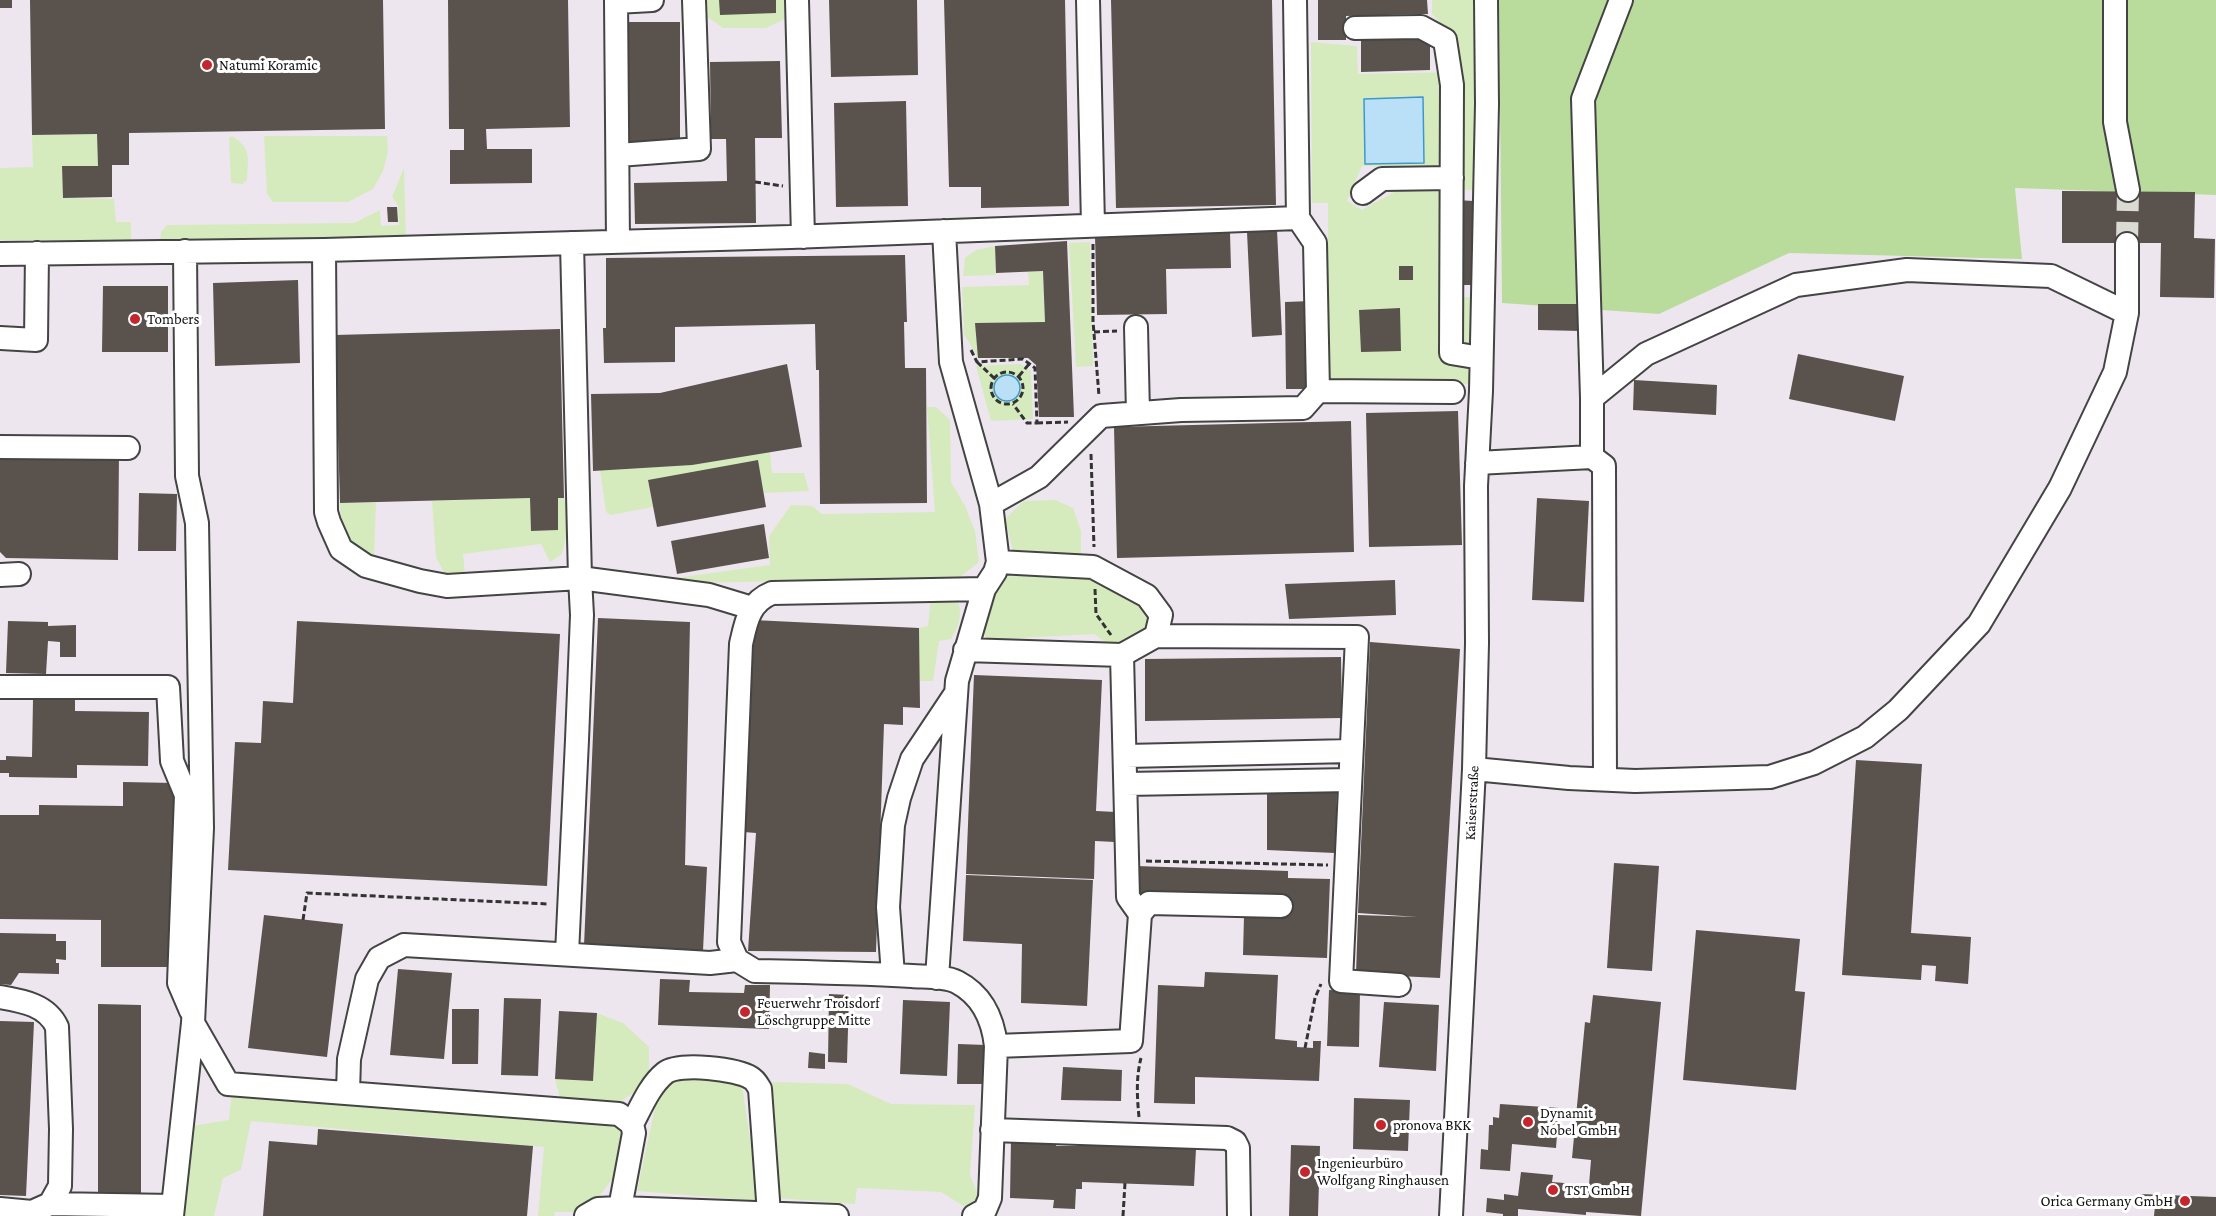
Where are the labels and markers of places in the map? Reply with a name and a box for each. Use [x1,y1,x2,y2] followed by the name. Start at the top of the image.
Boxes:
[219,56,317,74] place label: Natumi Koramic
[200,58,214,72] marker: Natumi Koramic
[147,310,199,328] place label: Tombers
[128,312,142,326] marker: Tombers
[757,994,880,1029] place label: Feuerwehr Troisdorf Löschgruppe Mitte
[738,1005,752,1019] marker: Feuerwehr Troisdorf Löschgruppe Mitte
[1540,1104,1617,1139] place label: Dynamit Nobel GmbH
[1521,1115,1535,1129] marker: Dynamit Nobel GmbH
[1393,1116,1471,1134] place label: pronova BKK
[1374,1118,1388,1132] marker: pronova BKK
[1317,1154,1449,1189] place label: Ingenieurbüro Wolfgang Ringhausen
[1298,1165,1312,1179] marker: Ingenieurbüro Wolfgang Ringhausen
[1565,1181,1630,1199] place label: TST GmbH
[1546,1183,1560,1197] marker: TST GmbH
[2040,1192,2173,1210] place label: Orica Germany GmbH
[2178,1194,2192,1208] marker: Orica Germany GmbH

